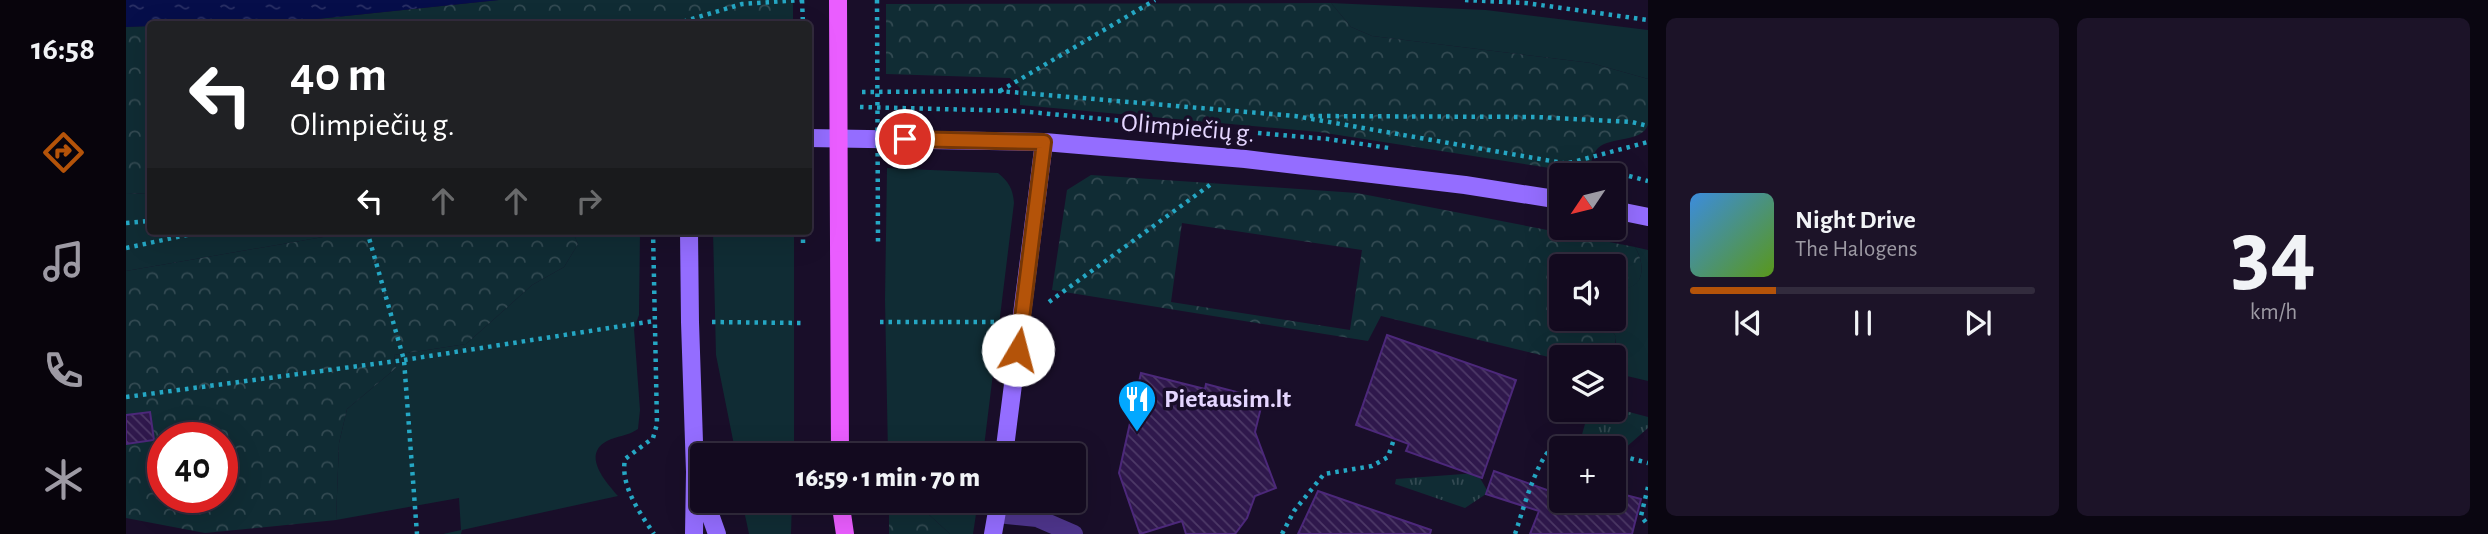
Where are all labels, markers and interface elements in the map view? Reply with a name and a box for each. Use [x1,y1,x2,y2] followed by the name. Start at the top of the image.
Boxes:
[31,33,95,65] text: 16:58
[175,49,266,140] icon: left
[290,51,387,100] text: 40 m
[290,109,455,141] text: Olimpiečių g.
[875,109,935,169] pin
[1120,109,1256,147] street label: Olimpiečių g.
[886,120,924,158] icon: arrive
[39,128,88,177] icon: directions
[1549,163,1626,240] north arrow
[1549,163,1626,513] map controls
[351,182,389,220] icon: left
[424,182,462,220] icon: ahead
[497,182,535,220] icon: ahead
[570,182,608,220] icon: right
[1795,207,1916,233] text: Night Drive
[2231,208,2316,299] text: 34
[39,237,88,286] icon: music
[1795,238,1917,261] text: The Halogens
[1549,254,1626,331] button: sound
[2250,301,2297,324] text: km/h
[1729,304,1767,342] icon: previous
[1844,304,1882,342] icon: pause
[1959,304,1997,342] icon: next
[981,313,1055,387] position arrow
[1549,345,1626,422] button: layers
[39,346,88,395] icon: phone
[1116,378,1158,433] restaurant icon: Pietausim.lt
[1164,386,1291,412] place label: Pietausim.lt
[147,422,238,513] speed limit sign: 40
[1549,436,1626,513] button: +
[39,455,88,504] icon: climate
[796,465,980,491] text: 16:59 · 1 min · 70 m

